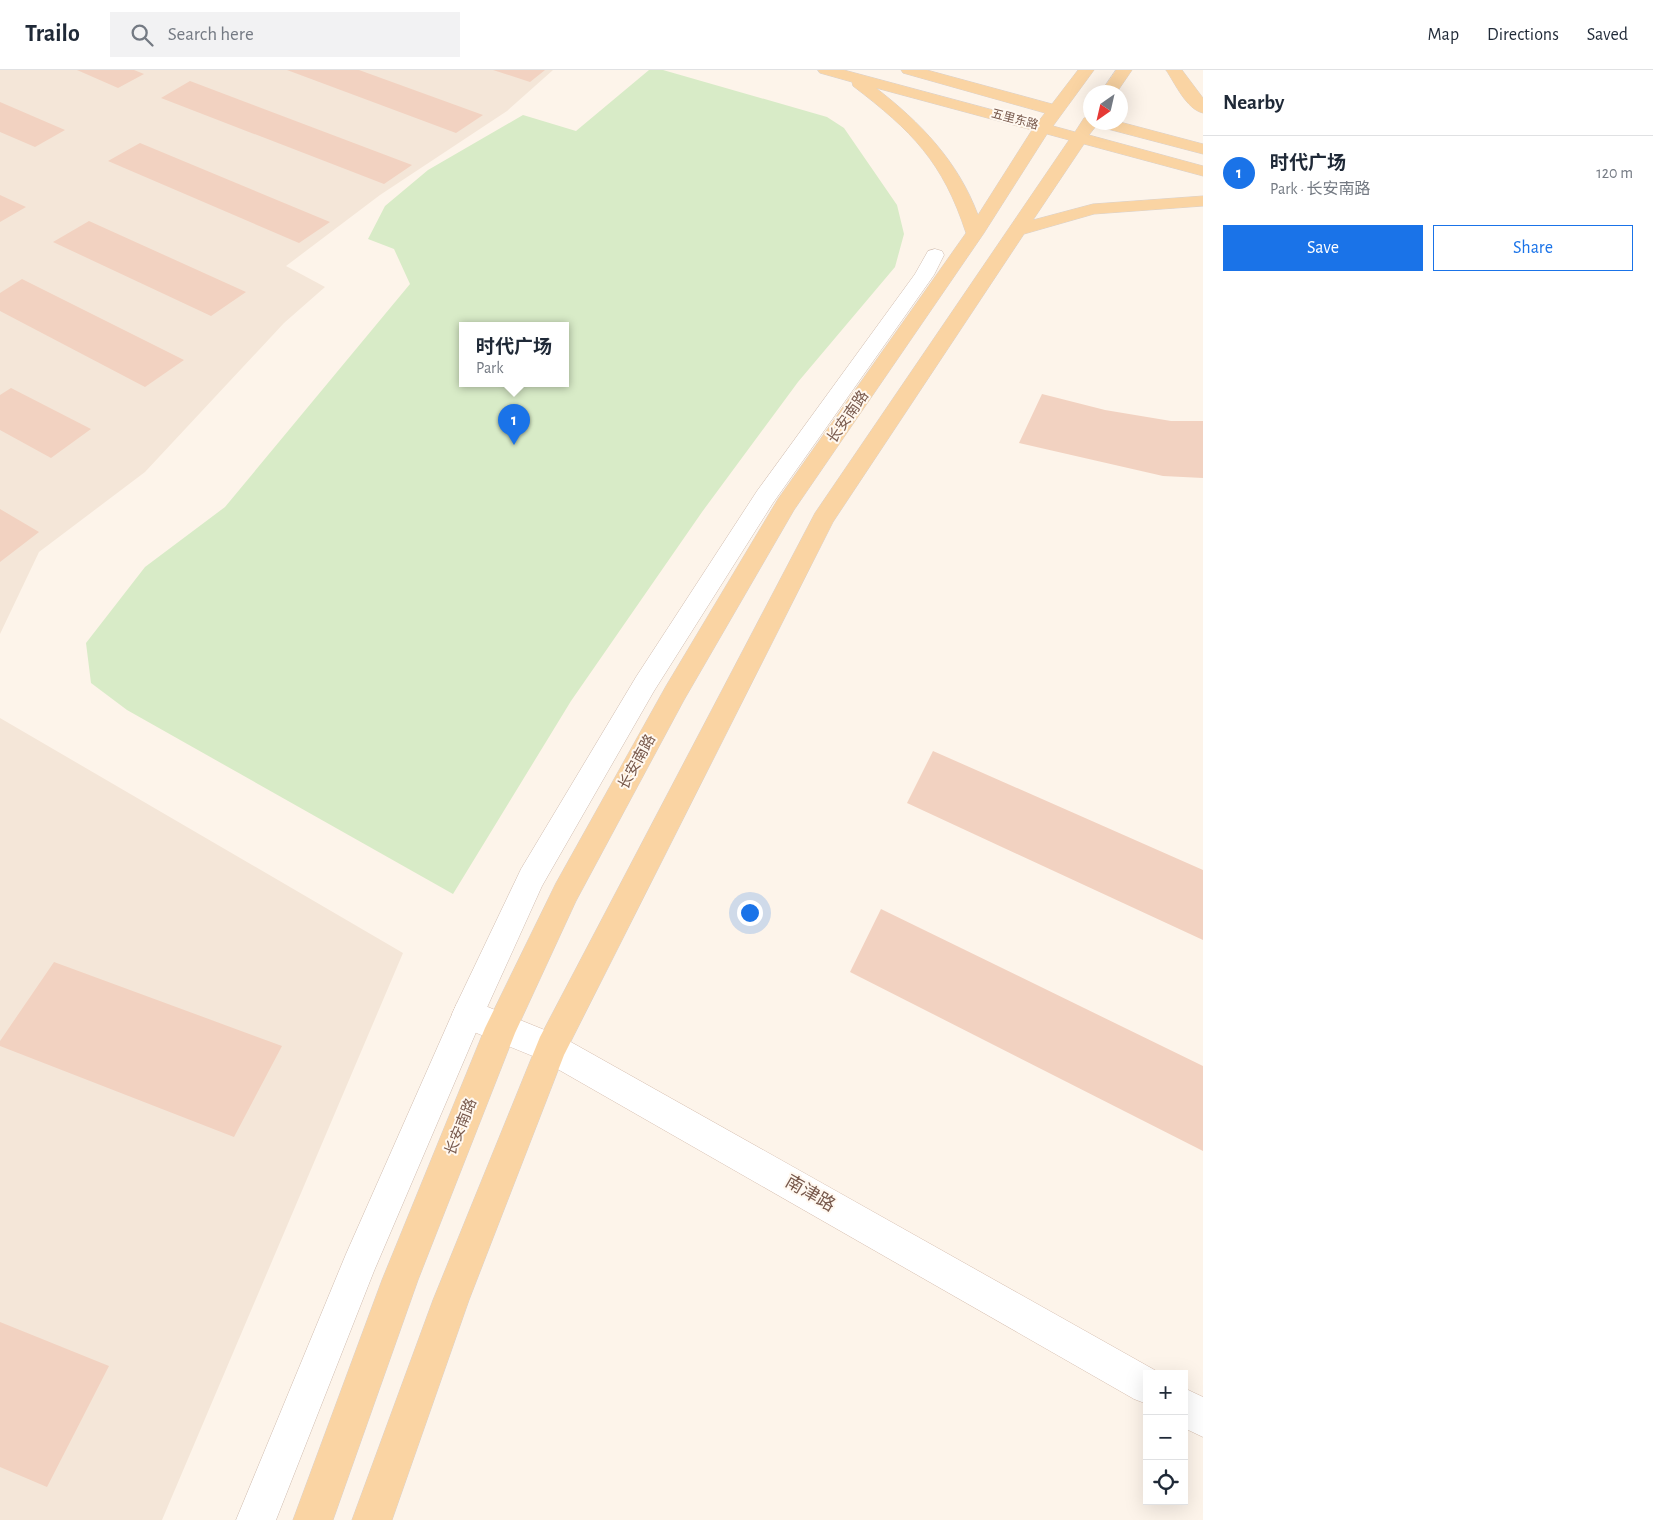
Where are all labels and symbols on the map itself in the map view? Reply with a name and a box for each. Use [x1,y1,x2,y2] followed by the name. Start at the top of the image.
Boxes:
[1083,85,1128,130] north arrow
[990,106,1040,131] street label: 五里东路
[824,388,871,446] street label: 长安南路
[498,404,530,445] pin: 1
[615,732,658,792] street label: 长安南路
[737,900,763,926] your location
[442,1096,479,1158] street label: 长安南路
[782,1171,839,1215] street label: 南津路

